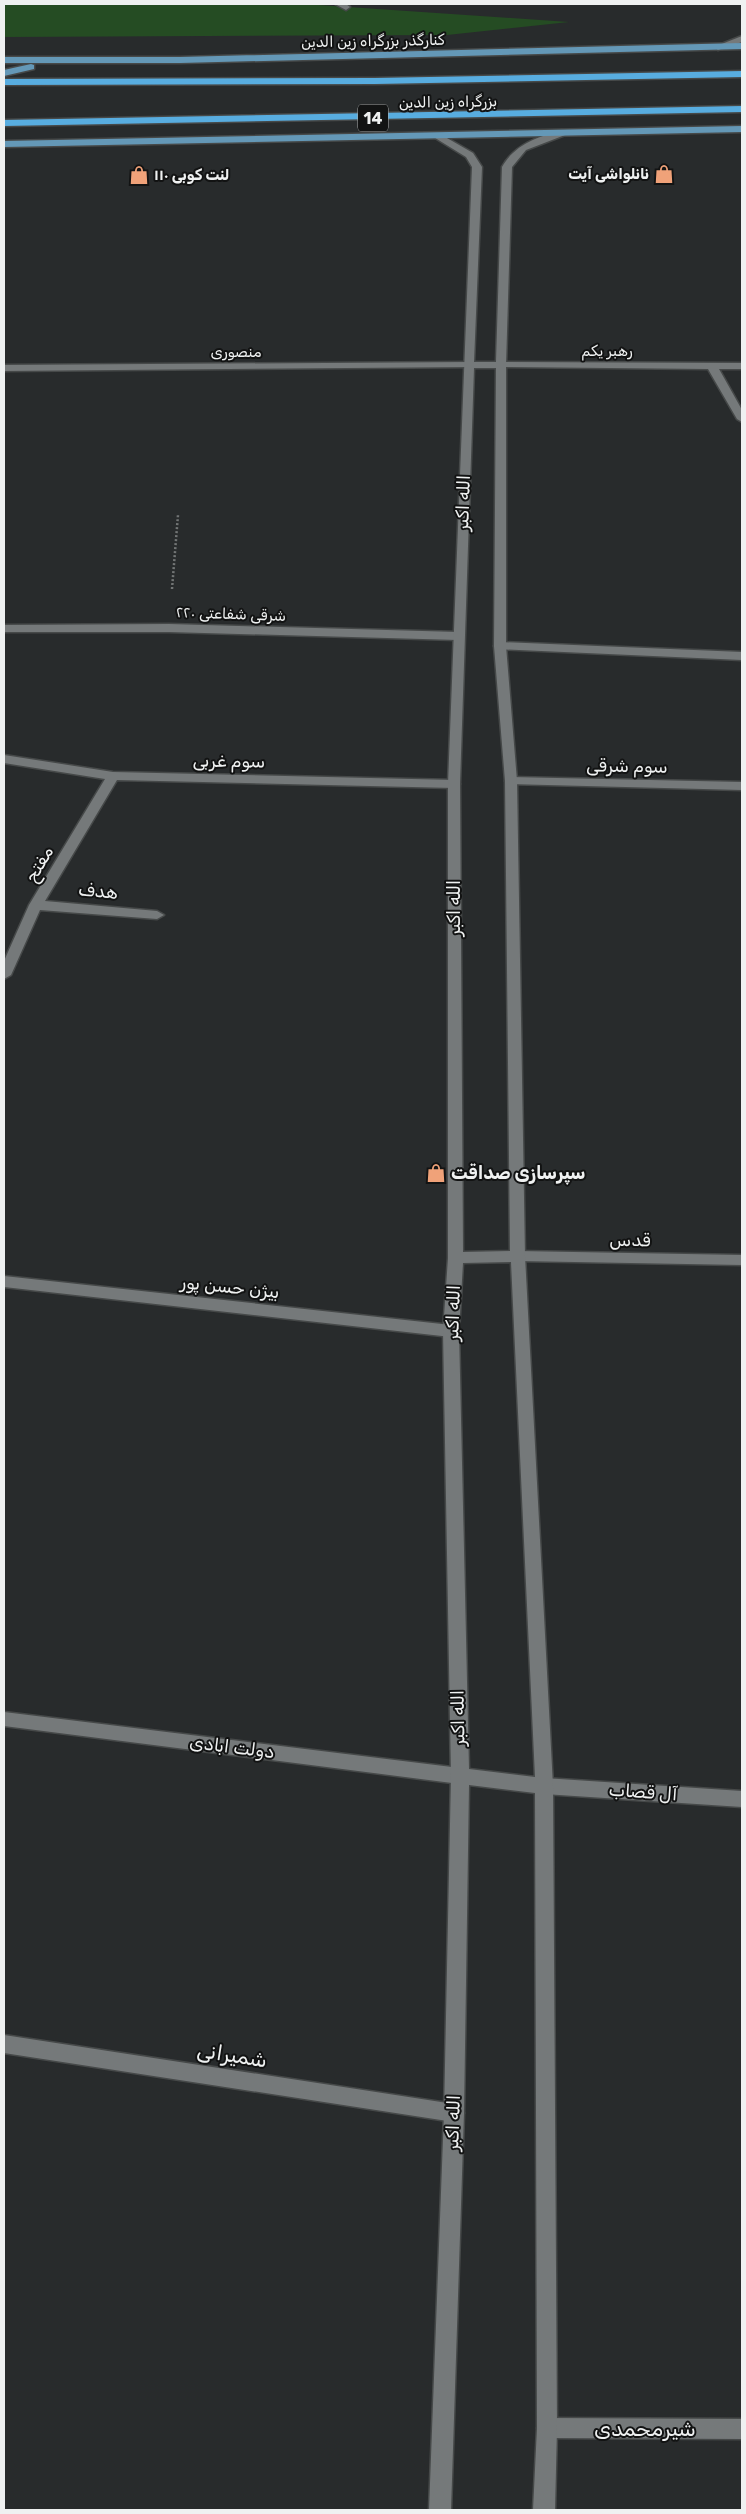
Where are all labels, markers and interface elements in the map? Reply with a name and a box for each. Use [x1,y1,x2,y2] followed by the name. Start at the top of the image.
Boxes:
[301,31,445,51] street label: کنارگذر بزرگراه زین الدین
[399,92,497,112] street label: بزرگراه زین الدین
[358,105,388,132] road number: 14
[653,163,675,185] shop icon: نانلواشی آیت
[128,164,150,186] shop icon: لنت کوبی ۱۱۰
[568,165,649,183] place label: نانلواشی آیت
[154,166,230,184] place label: لنت کوبی ۱۱۰
[581,342,633,361] street label: رهبر یکم
[211,343,261,361] street label: منصوری
[451,474,475,533] street label: الله اکبر
[176,603,286,625] street label: ۲۲۰ شرقی شفاعتی
[192,749,266,773] street label: سوم غربی
[586,754,668,778] street label: سوم شرقی
[20,842,60,887] street label: مفتح
[77,878,119,904] street label: هدف
[443,880,465,937] street label: الله اکبر
[425,1162,447,1184] shop icon: سپرسازی صداقت
[451,1162,585,1185] place label: سپرسازی صداقت
[609,1229,651,1251] street label: قدس
[178,1271,281,1304] street label: بیژن حسن پور
[441,1284,465,1343] street label: الله اکبر
[447,1690,470,1747] street label: الله اکبر
[188,1731,276,1763] street label: دولت ابادی
[608,1779,679,1805] street label: آل قصاب
[195,2037,269,2072] street label: شمیرانی
[441,2094,465,2153] street label: الله اکبر
[594,2416,696,2441] street label: شیرمحمدی

